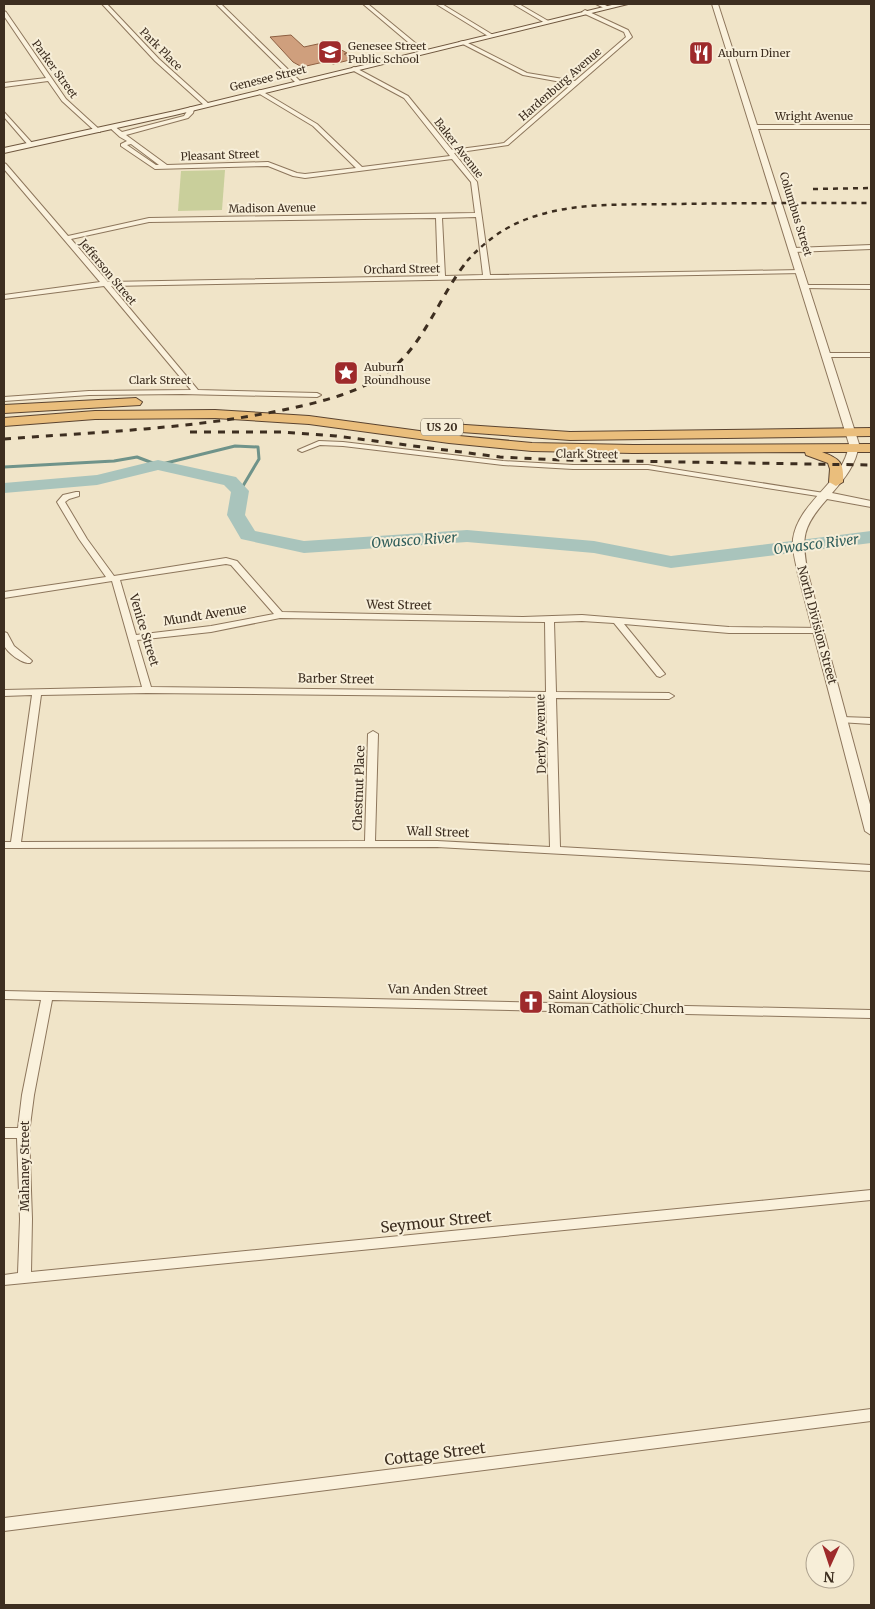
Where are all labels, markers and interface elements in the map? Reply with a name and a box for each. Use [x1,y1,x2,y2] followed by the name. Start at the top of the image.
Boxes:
[137,25,185,73] street label: Park Place
[29,37,81,102] street label: Parker Street
[317,39,343,65] school or university icon: Genesee Street Public School
[348,39,427,66] place label: Genesee Street Public School
[688,40,714,66] restaurant icon: Auburn Diner
[516,44,604,124] street label: Hardenburg Avenue
[717,46,790,60] place label: Auburn Diner
[228,62,308,94] street label: Genesee Street
[774,109,853,123] street label: Wright Avenue
[431,115,487,181] street label: Baker Avenue
[180,147,260,163] street label: Pleasant Street
[777,170,816,258] street label: Columbus Street
[228,200,316,216] street label: Madison Avenue
[76,235,140,308] street label: Jefferson Street
[364,261,441,277] street label: Orchard Street
[333,360,359,386] place icon: Auburn Roundhouse
[363,360,431,387] place label: Auburn Roundhouse
[129,373,192,387] street label: Clark Street
[421,418,463,436] road number: US 20
[556,446,619,462] street label: Clark Street
[371,528,458,552] water label: Owasco River
[772,530,860,558] water label: Owasco River
[794,564,841,686] street label: North Division Street
[126,591,163,668] street label: Venice Street
[365,596,432,613] street label: West Street
[162,601,248,628] street label: Mundt Avenue
[298,670,375,687] street label: Barber Street
[532,694,549,774] street label: Derby Avenue
[350,745,367,831] street label: Chestnut Place
[405,823,470,840] street label: Wall Street
[387,981,488,998] street label: Van Anden Street
[548,987,684,1016] place label: Saint Aloysious Roman Catholic Church
[518,989,544,1015] church icon: Saint Aloysious Roman Catholic Church
[17,1120,32,1212] street label: Mahaney Street
[379,1206,493,1237] street label: Seymour Street
[383,1438,487,1469] street label: Cottage Street
[805,1539,855,1589] north arrow
[823,1568,835,1586] text: N

